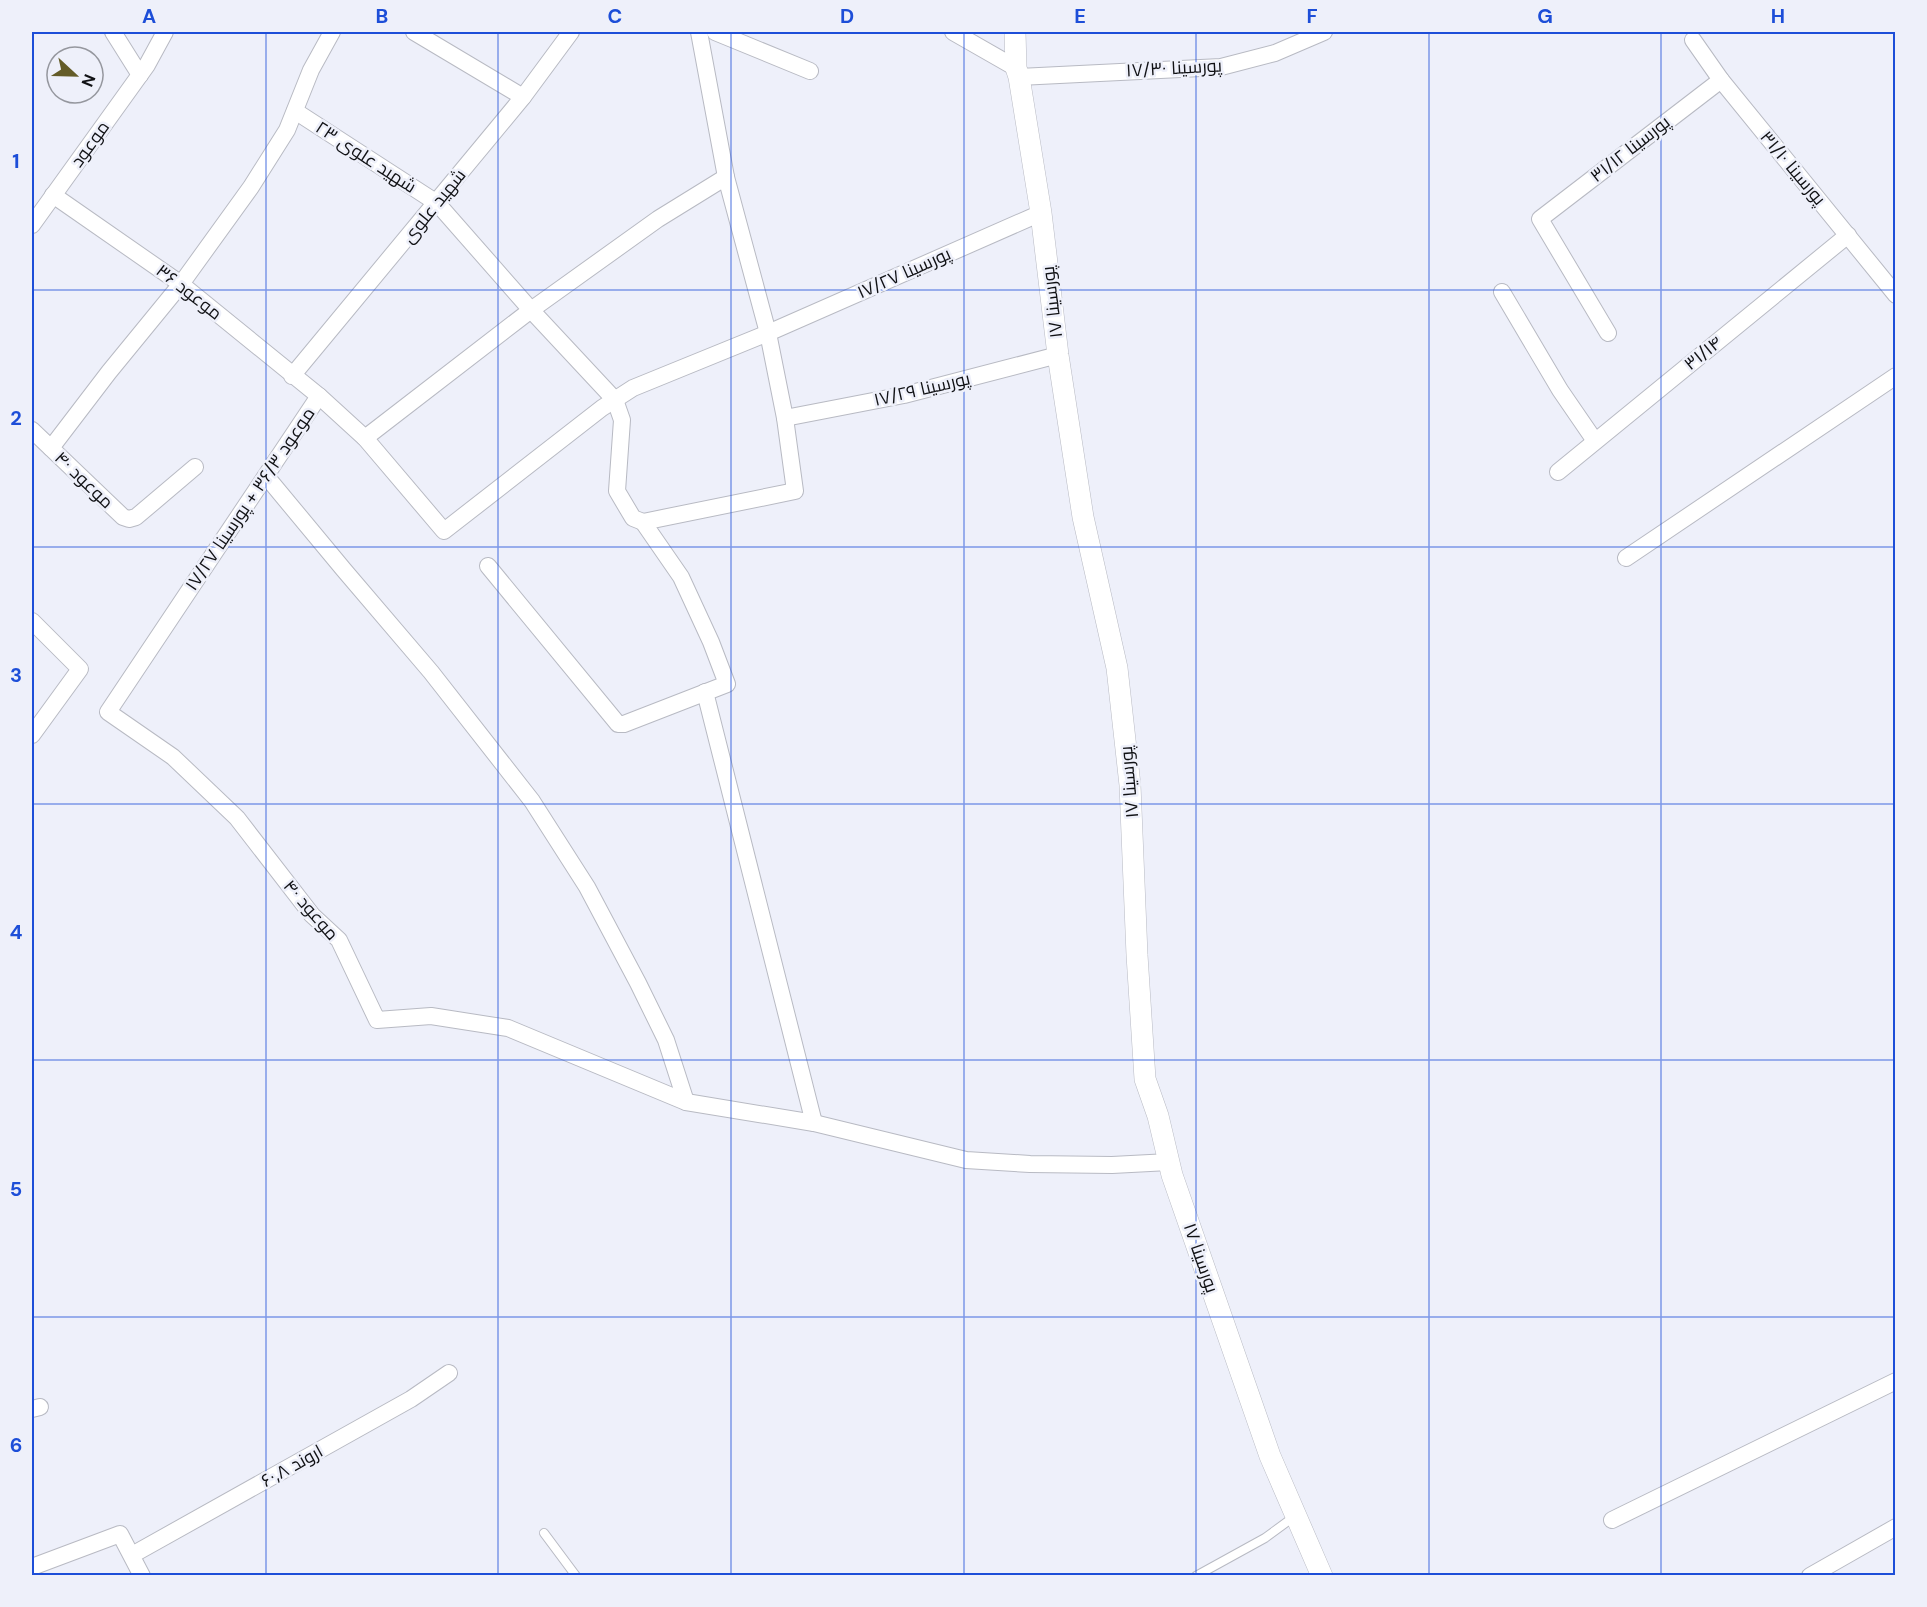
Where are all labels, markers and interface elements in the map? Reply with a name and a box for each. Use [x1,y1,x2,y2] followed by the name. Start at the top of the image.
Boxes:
[142,3,156,29] text: A
[376,3,388,29] text: B
[608,3,622,29] text: C
[840,3,854,29] text: D
[1074,3,1086,29] text: E
[1306,3,1318,29] text: F
[1537,3,1553,29] text: G
[1771,3,1785,29] text: H
[45,45,105,105] north arrow
[1125,53,1223,82] street label: پورسینا ۱۷/۳۰
[77,71,100,90] text: N
[1585,110,1675,188] street label: پورسینا ۳۱/۱۲
[311,115,421,199] street label: شهید علوی ۲۳
[65,116,115,172] street label: موعود
[1755,126,1831,210] street label: پورسینا ۳۱/۱۰
[12,148,20,174] text: 1
[397,164,471,248] street label: شهید علوی
[853,242,955,304] street label: پورسینا ۱۷/۲۷
[151,259,227,325] street label: موعود ۳۶
[1036,264,1068,339] street label: پورسینا ۱۷
[1679,330,1727,376] street label: ۳۱/۱۴
[871,366,973,412] street label: پورسینا ۱۷/۲۹
[180,403,320,595] street label: موعود ۳۶/۳ + پورسینا ۱۷/۲۷
[10,405,22,431] text: 2
[49,446,119,514] street label: موعود ۴۰
[10,662,22,688] text: 3
[1114,745,1144,819] street label: پورسینا ۱۷
[278,875,344,945] street label: موعود ۴۰
[10,919,23,945] text: 4
[10,1176,22,1202] text: 5
[1178,1220,1224,1296] street label: پورسینا ۱۷
[10,1432,22,1458] text: 6
[257,1439,327,1493] street label: اروند ۶۰٫۸

